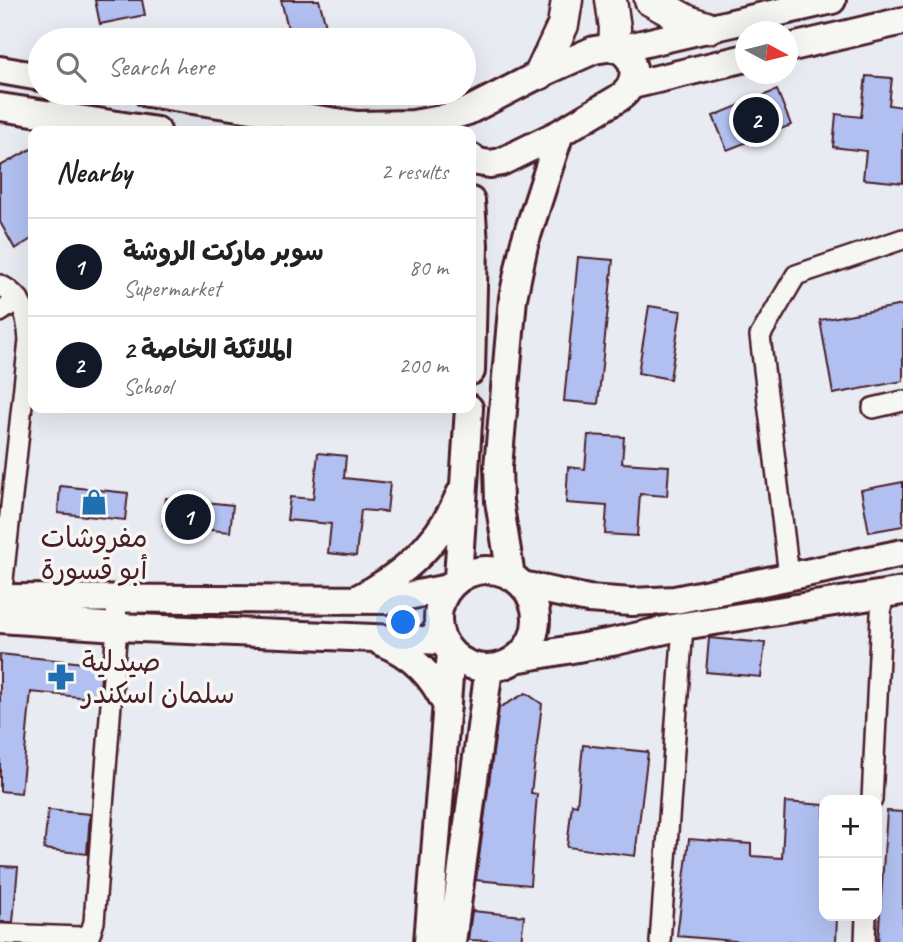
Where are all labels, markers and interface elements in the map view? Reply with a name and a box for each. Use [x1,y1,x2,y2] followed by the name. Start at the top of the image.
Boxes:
[735,21,798,84] north arrow
[28,28,476,105] search box
[52,48,90,86] icon: search
[108,50,214,83] text: Search here
[733,94,779,146] pin: 2
[56,153,132,191] text: Nearby
[381,157,448,186] text: 2 results
[123,235,324,268] text: سوبر ماركت الروشة
[74,253,84,282] text: 1
[409,253,448,282] text: 80 m
[123,274,221,303] text: Supermarket
[123,333,292,366] text: الملائكة الخاصة 2
[74,351,84,380] text: 2
[399,351,448,380] text: 200 m
[123,372,172,401] text: School
[79,487,109,517] shop icon: مفروشات أبو قسورة
[165,491,211,543] pin: 1
[40,520,148,587] place label: مفروشات أبو قسورة
[386,605,420,639] your location
[80,644,235,711] place label: صيدلية سلمان اسكندر
[46,662,76,692] pharmacy icon: صيدلية سلمان اسكندر
[819,795,882,921] map controls
[819,795,882,858] button: +
[819,858,882,921] button: −

